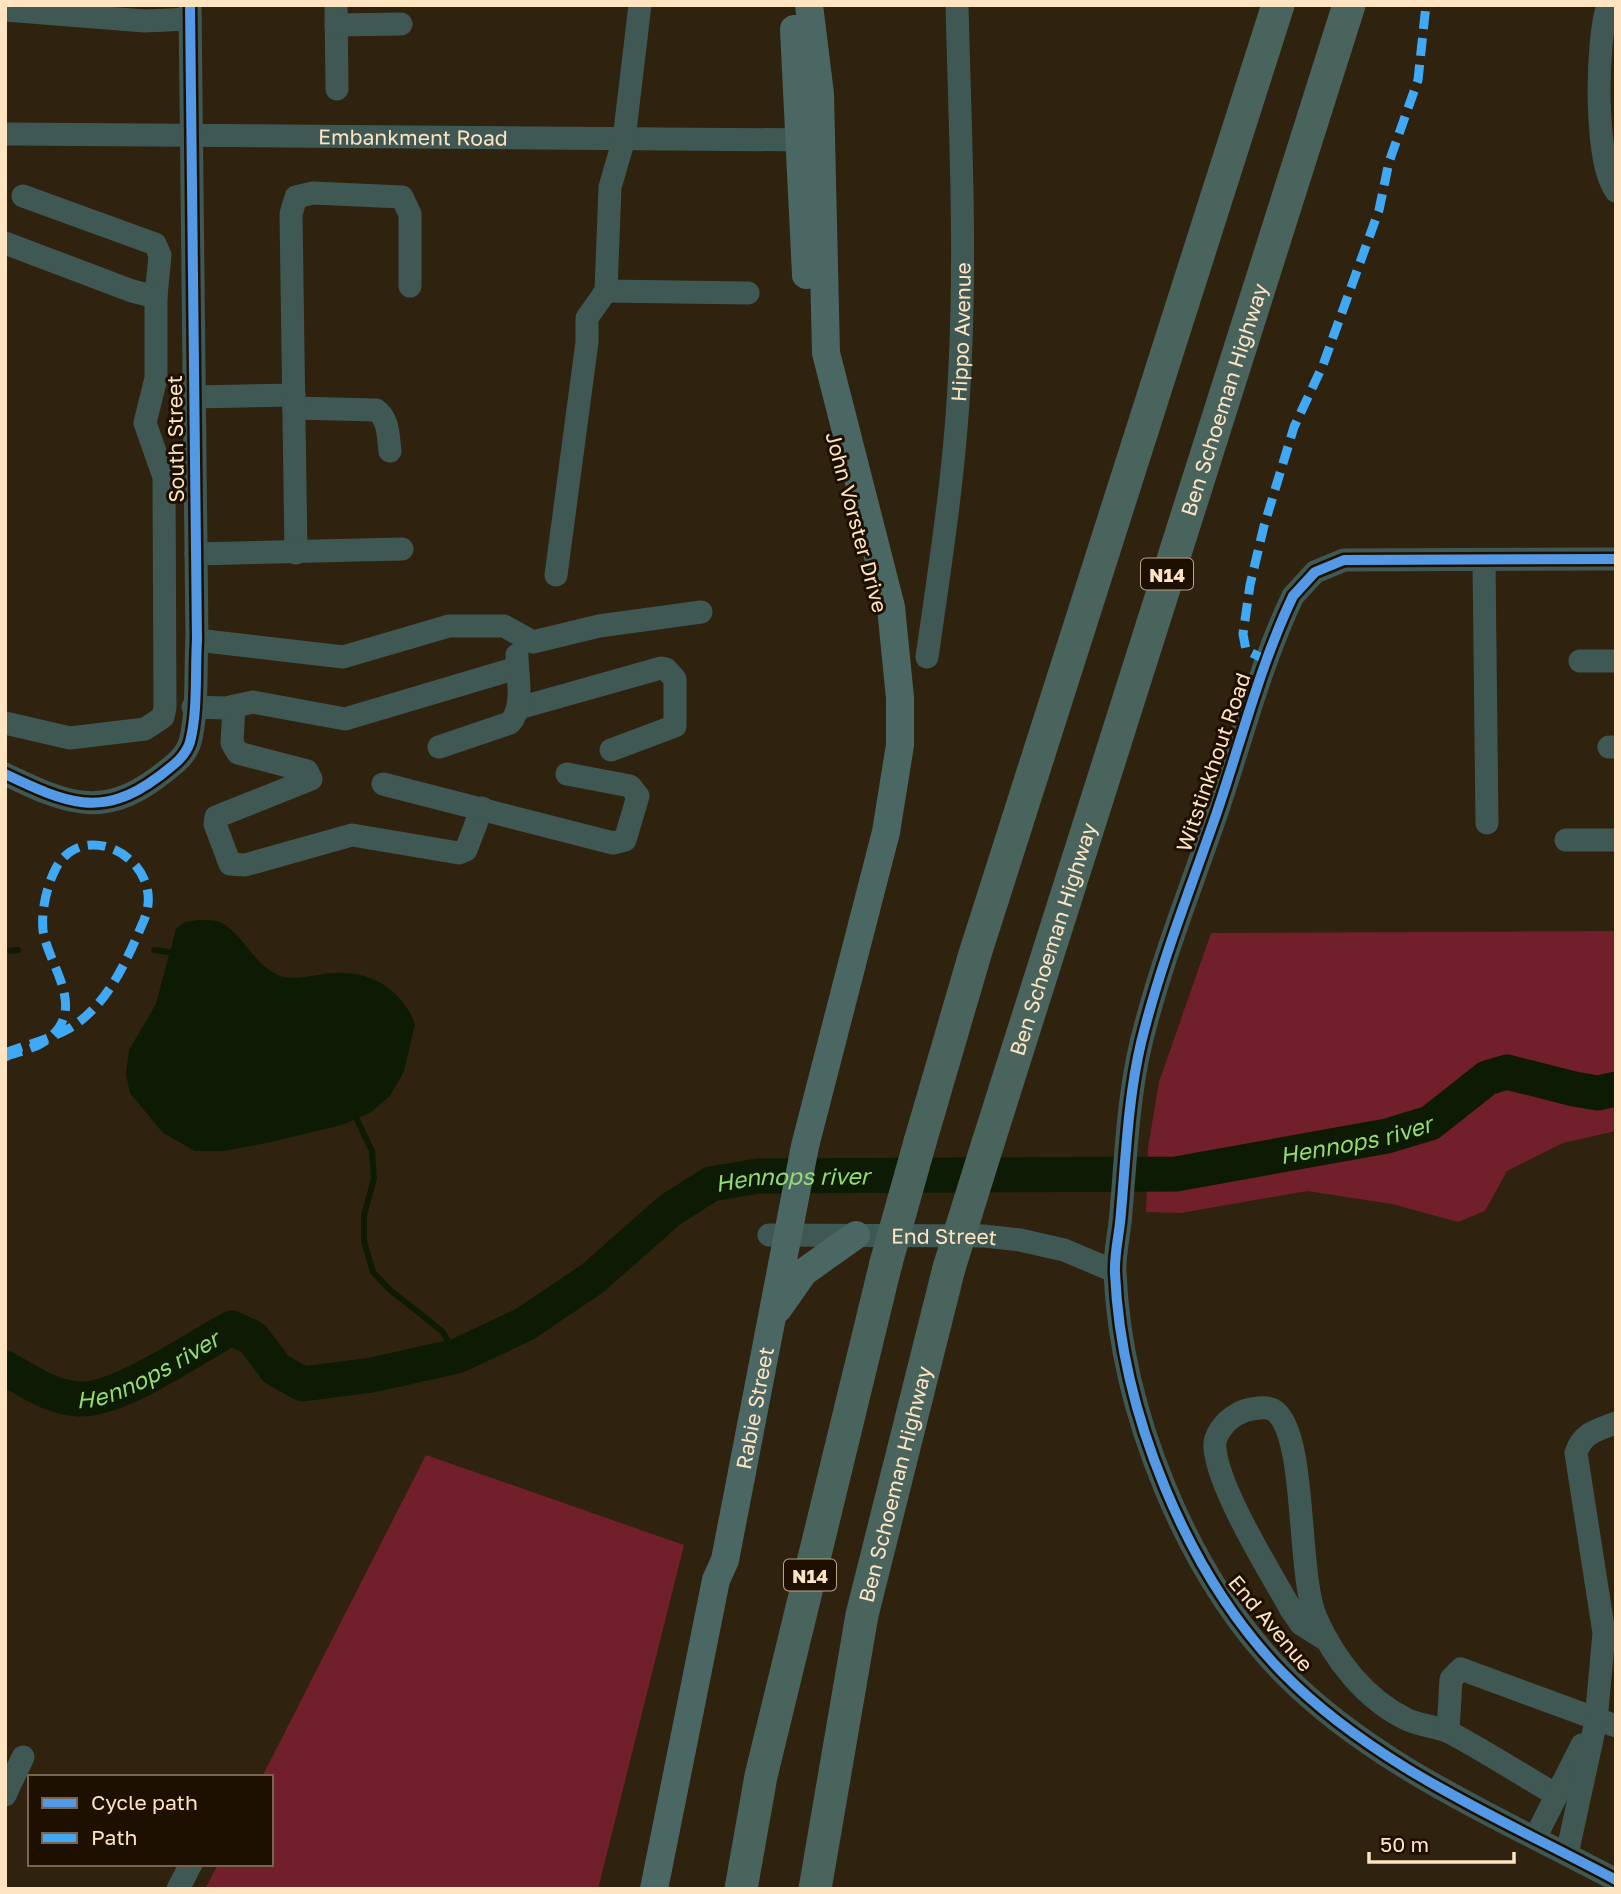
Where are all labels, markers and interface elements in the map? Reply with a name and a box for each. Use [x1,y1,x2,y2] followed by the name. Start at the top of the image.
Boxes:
[318,123,508,151] street label: Embankment Road
[945,262,976,402] street label: Hippo Avenue
[1175,280,1273,519] street label: Ben Schoeman Highway
[161,375,189,503] street label: South Street
[820,429,894,615] street label: John Vorster Drive
[1141,558,1193,590] road number: N14
[1170,669,1256,855] street label: Witstinkhout Road
[1004,819,1102,1059] street label: Ben Schoeman Highway
[1277,1108,1438,1169] water label: Hennops river
[713,1161,873,1197] water label: Hennops river
[891,1223,998,1250] street label: End Street
[75,1323,226,1414] water label: Hennops river
[730,1344,779,1471] street label: Rabie Street
[853,1363,937,1605] street label: Ben Schoeman Highway
[784,1560,836,1590] road number: N14
[1223,1569,1319,1677] street label: End Avenue
[28,1775,273,1866] legend
[91,1789,198,1815] text: Cycle path
[1369,1820,1514,1864] scale bar
[91,1824,138,1850] text: Path
[1380,1831,1429,1857] text: 50 m

